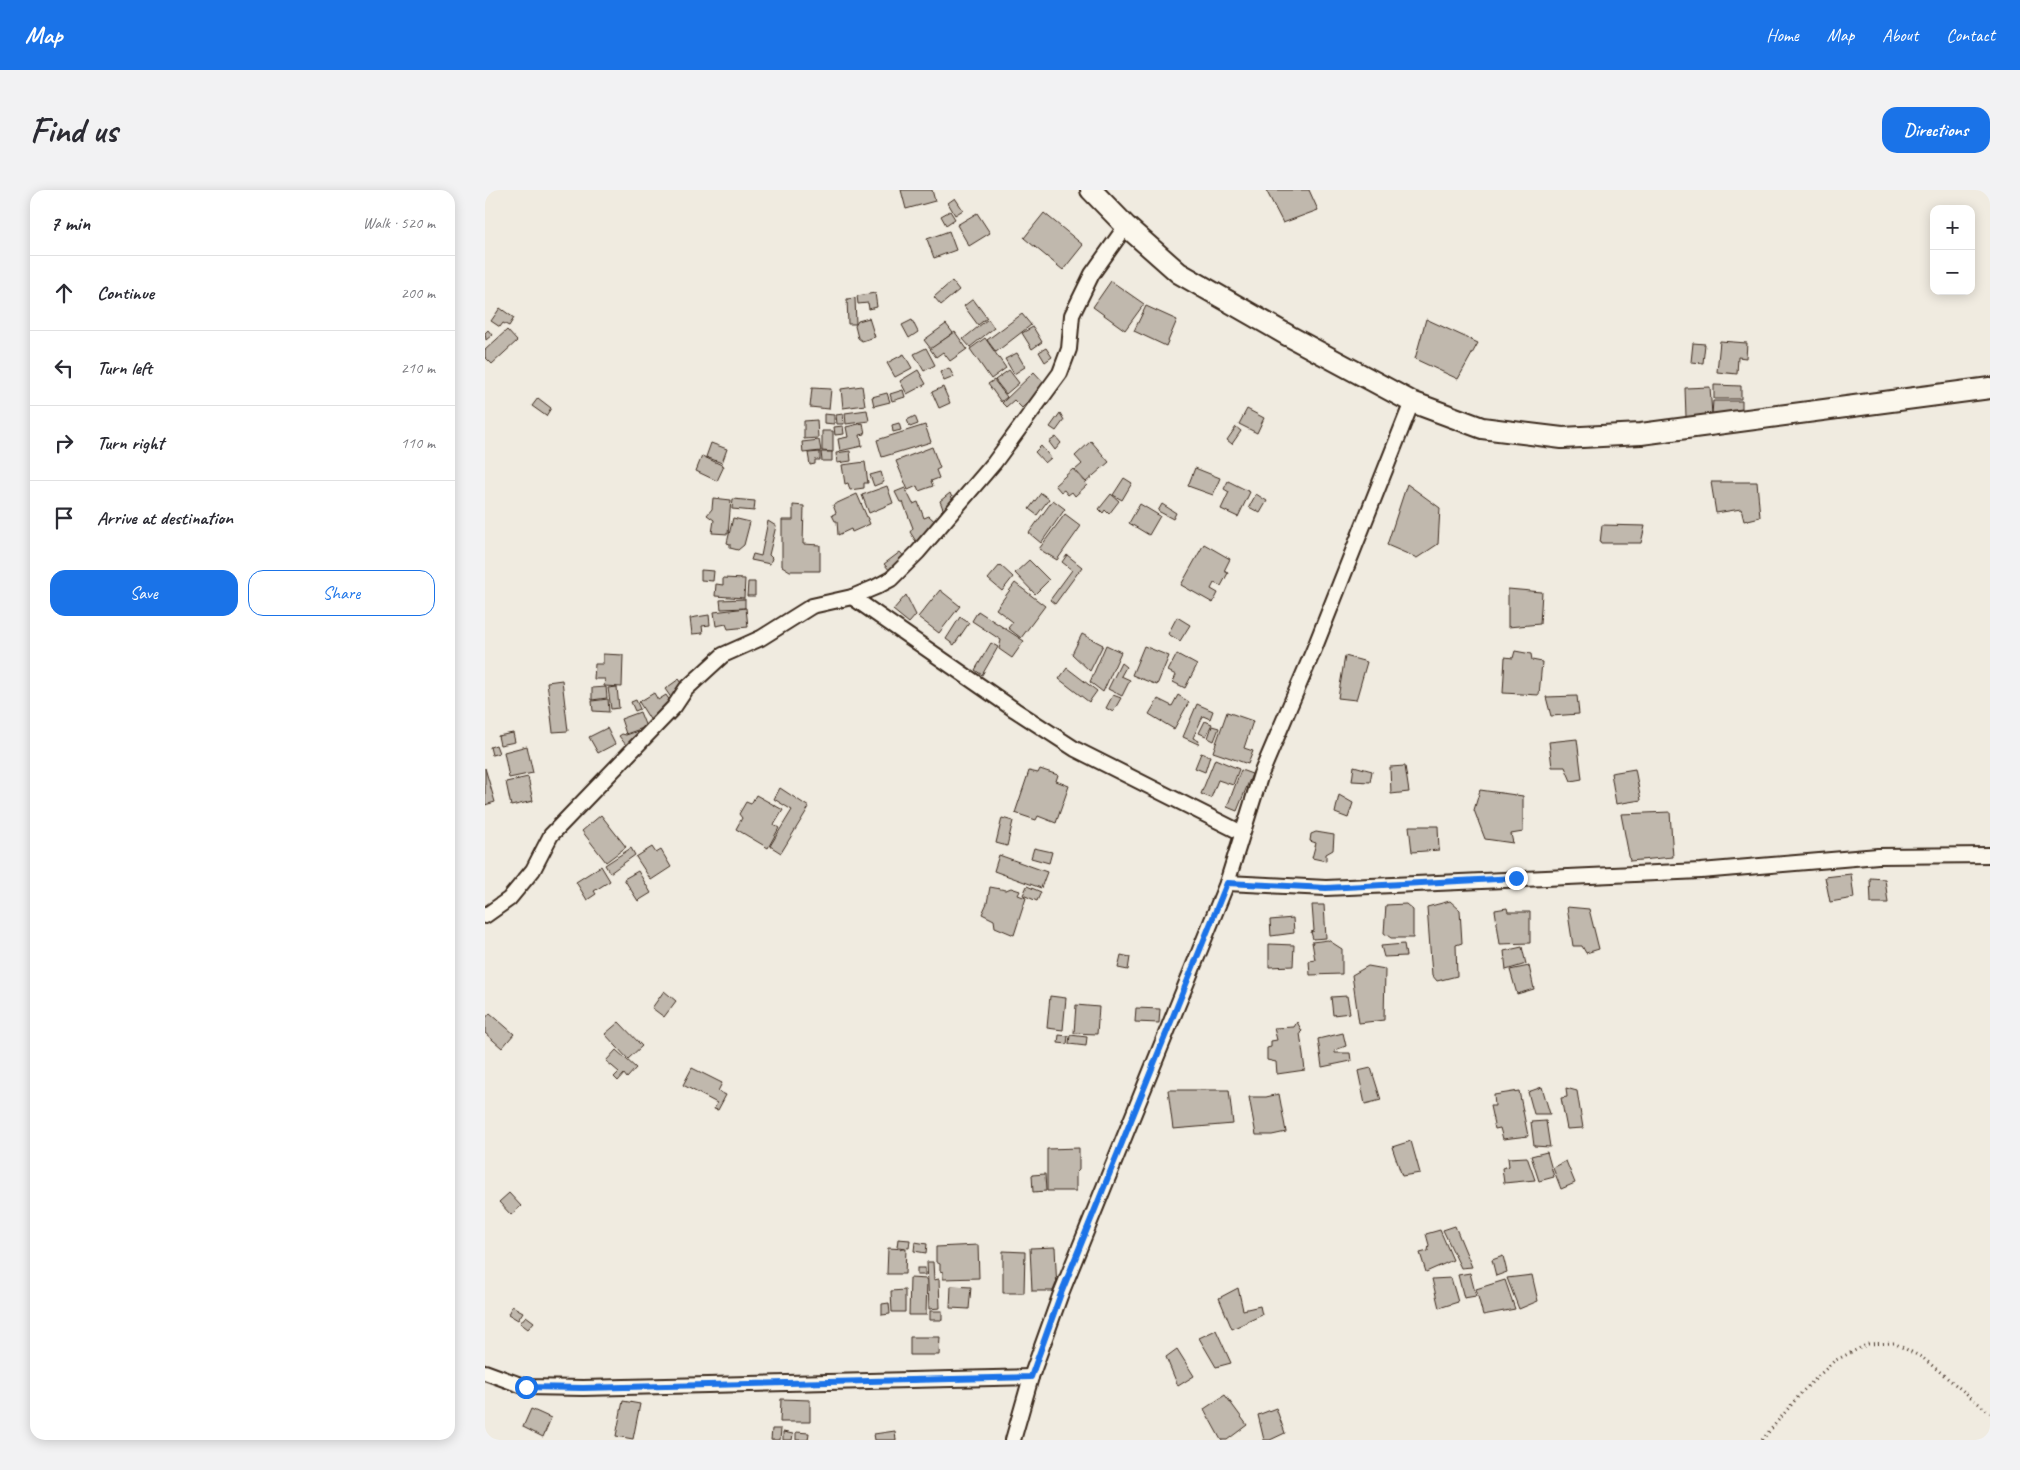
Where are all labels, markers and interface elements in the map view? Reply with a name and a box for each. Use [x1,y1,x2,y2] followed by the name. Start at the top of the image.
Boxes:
[25,20,62,50] text: Map
[1766,24,1799,46] text: Home
[1827,24,1854,46] text: Map
[1882,24,1918,46] text: About
[1946,24,1995,46] text: Contact
[1882,107,1990,153] button: Directions
[30,108,117,153] text: Find us
[1930,205,1975,295] map controls
[1930,205,1975,250] button: +
[50,210,90,236] text: 7 min
[363,213,435,233] text: Walk · 520 m
[1930,250,1975,295] button: −
[50,279,78,307] icon: ahead
[97,281,154,305] text: Continue
[401,283,435,303] text: 200 m
[50,354,78,382] icon: left
[97,356,152,380] text: Turn left
[401,358,435,378] text: 210 m
[50,429,78,457] icon: right
[97,431,164,455] text: Turn right
[401,433,435,453] text: 110 m
[50,504,78,532] icon: arrive
[97,506,233,530] text: Arrive at destination
[50,570,238,616] button: Save
[248,570,435,616] button: Share
[1505,867,1528,890] route end
[515,1376,538,1399] route start

